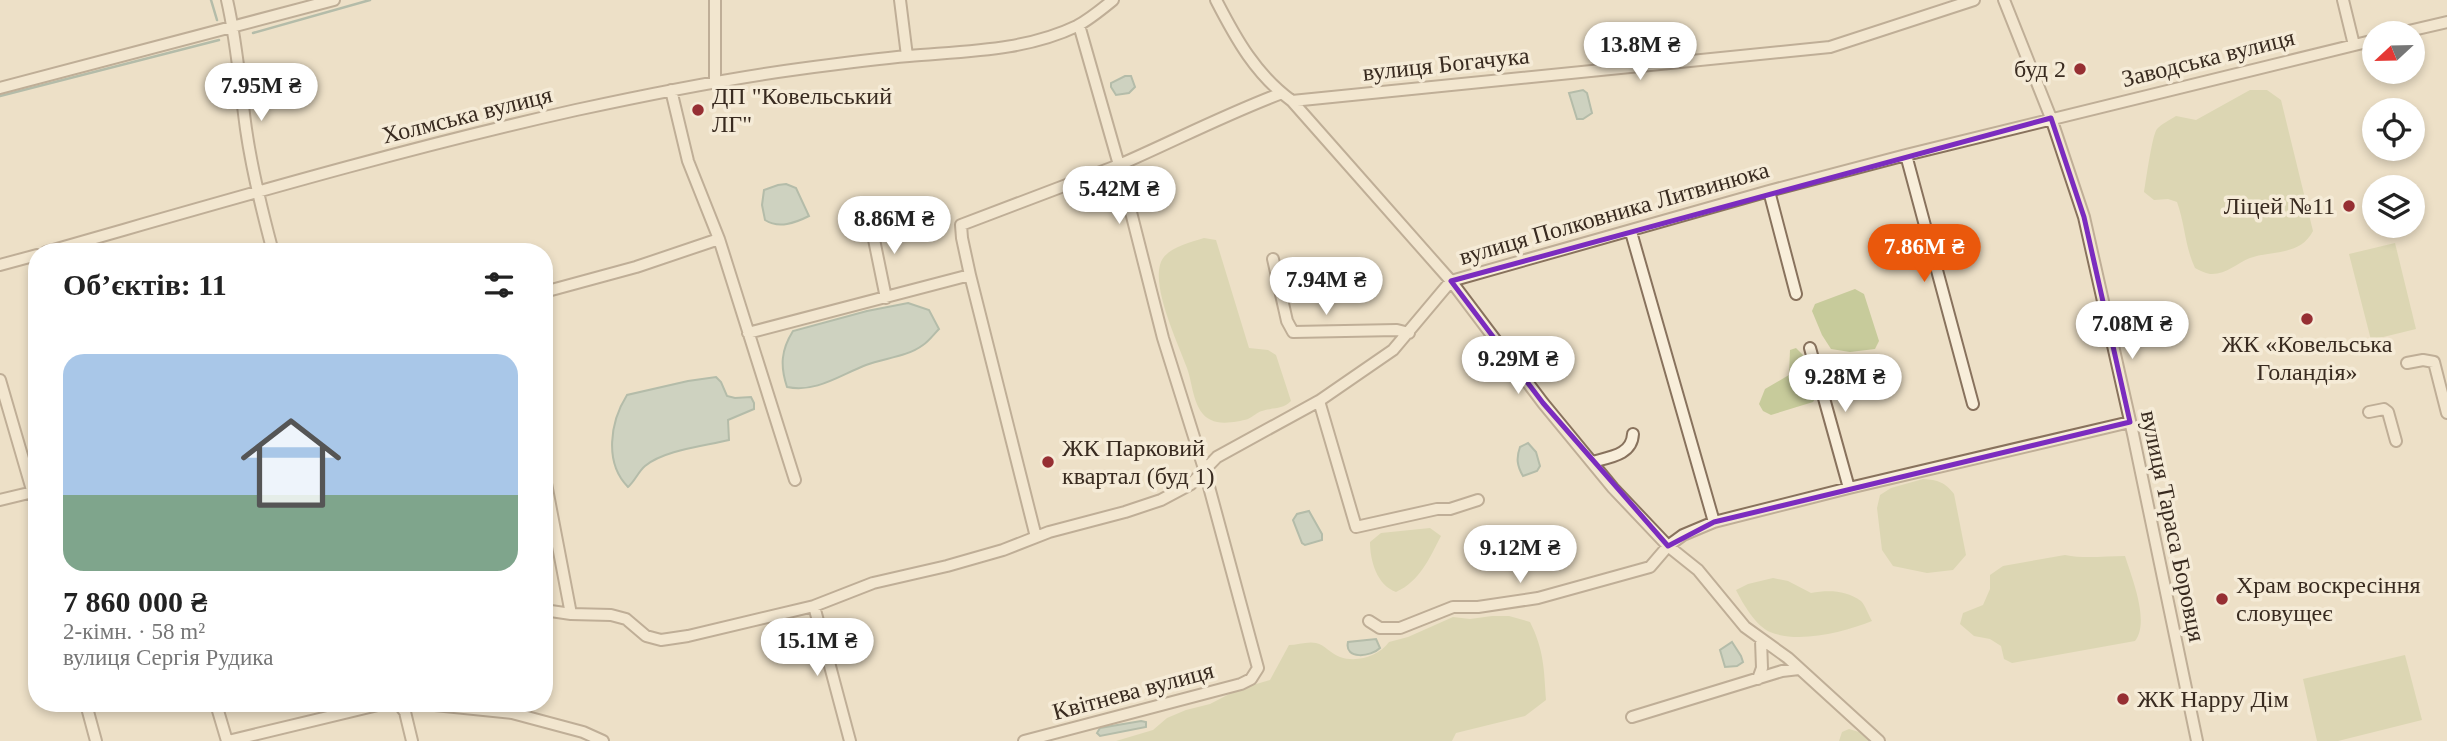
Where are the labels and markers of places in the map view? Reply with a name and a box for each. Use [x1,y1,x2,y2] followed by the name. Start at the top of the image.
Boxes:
[1575,22,1705,82] pin: 13.8M ₴
[2014,56,2066,82] place label: буд 2
[2072,61,2088,77] marker: буд 2
[196,64,326,123] pin: 7.95M ₴
[712,83,892,137] place label: ДП "Ковельський ЛГ"
[690,102,706,118] marker: ДП "Ковельський ЛГ"
[1054,166,1184,226] pin: 5.42M ₴
[2224,193,2335,219] place label: Ліцей №11
[829,196,959,256] pin: 8.86M ₴
[2341,198,2357,214] marker: Ліцей №11
[1859,224,1989,284] pin: 7.86M ₴
[1261,258,1391,317] pin: 7.94M ₴
[2067,302,2197,361] pin: 7.08M ₴
[2299,311,2315,327] marker: ЖК «Ковельська Голандія»
[2222,331,2393,385] place label: ЖК «Ковельська Голандія»
[1453,336,1583,396] pin: 9.29M ₴
[1780,354,1910,414] pin: 9.28M ₴
[1062,435,1215,489] place label: ЖК Парковий квартал (буд 1)
[1040,454,1056,470] marker: ЖК Парковий квартал (буд 1)
[1455,526,1585,585] pin: 9.12M ₴
[2236,572,2421,626] place label: Храм воскресіння словущеє
[2214,591,2230,607] marker: Храм воскресіння словущеє
[752,618,882,678] pin: 15.1M ₴
[2137,686,2289,712] place label: ЖК Happy Дім
[2115,691,2131,707] marker: ЖК Happy Дім

